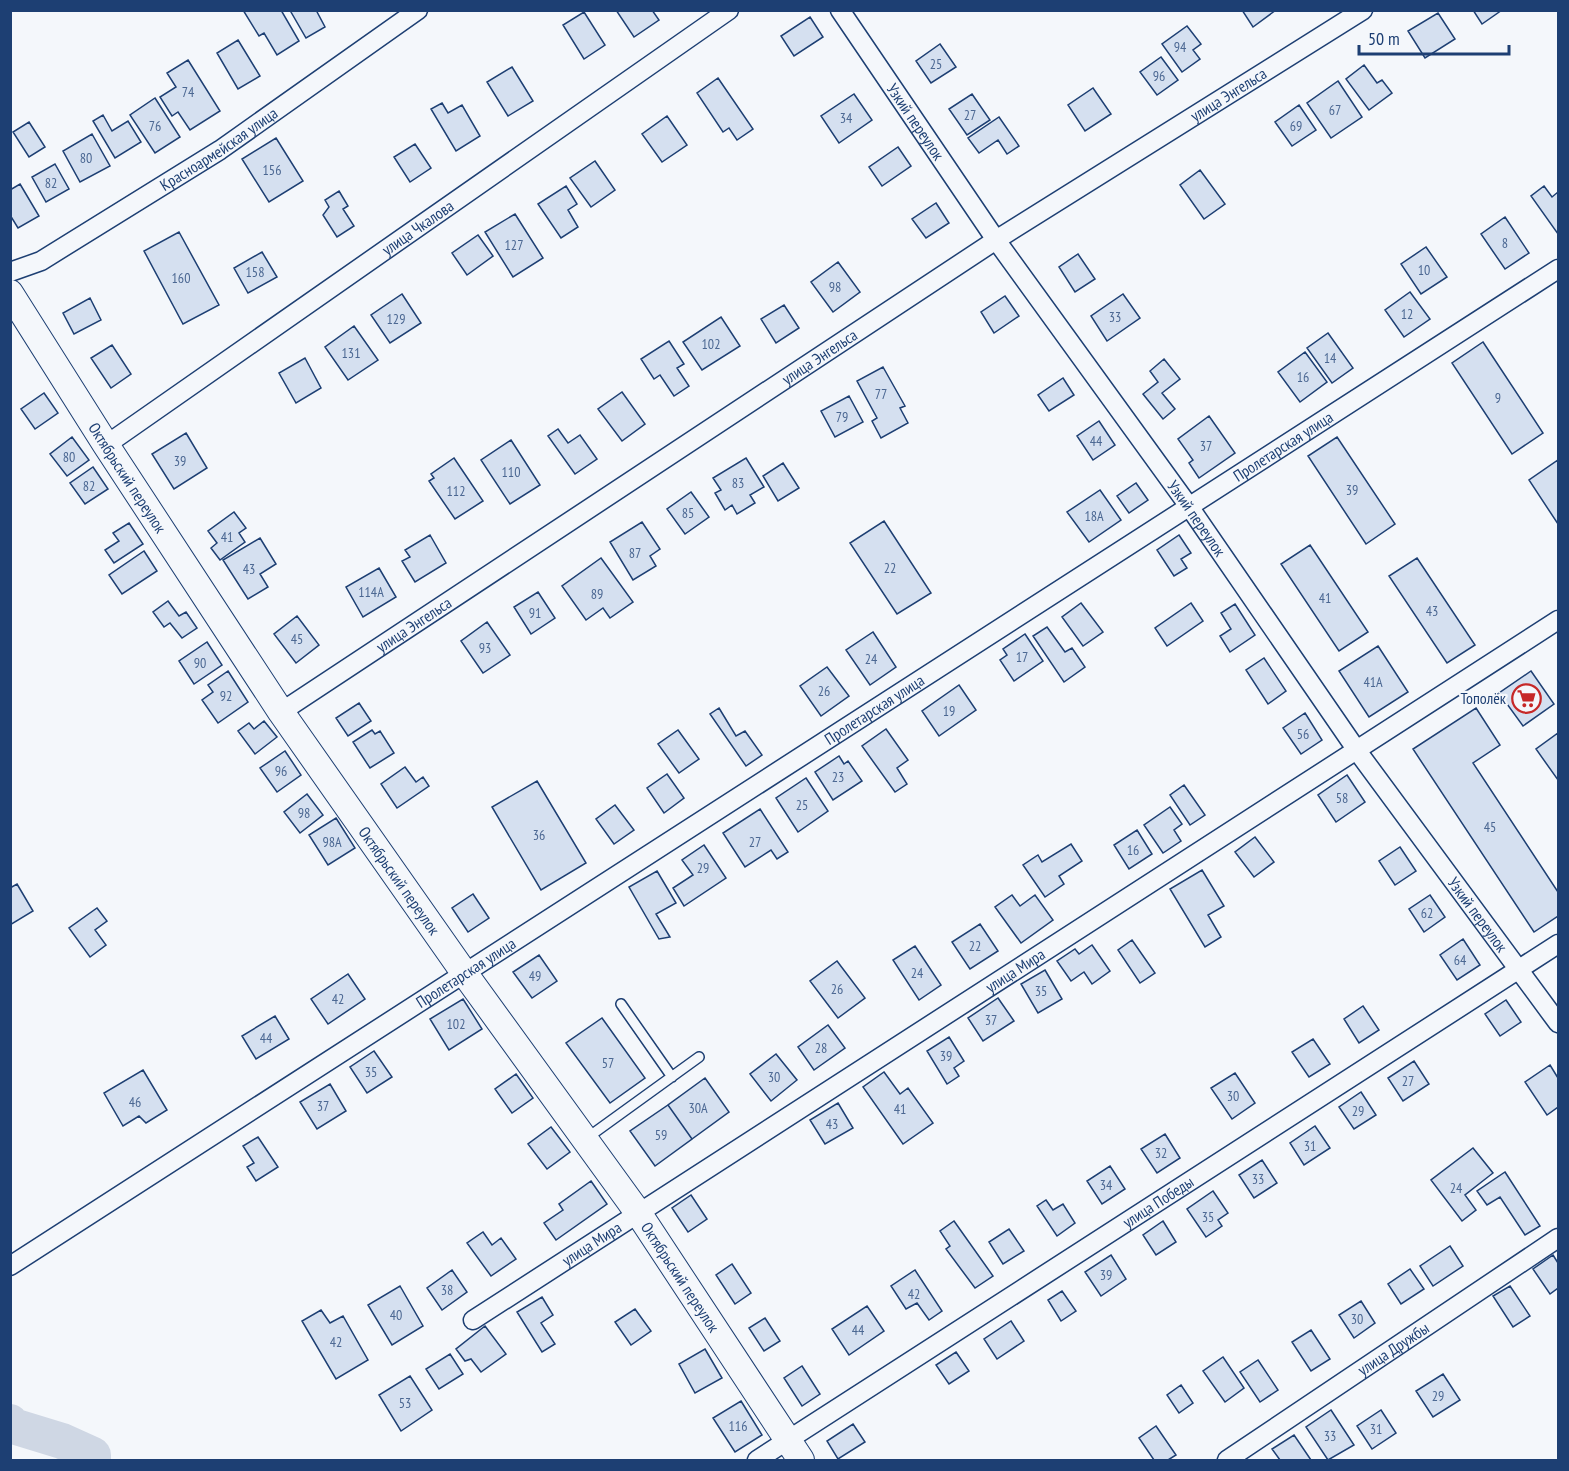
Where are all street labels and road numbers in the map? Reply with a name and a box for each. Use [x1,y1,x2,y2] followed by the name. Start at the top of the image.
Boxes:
[1187,63,1270,126] street label: улица Энгельса
[883,80,949,164] street label: Узкий переулок
[156,103,281,195] street label: Красноармейская улица
[378,196,457,259] street label: улица Чкалова
[778,325,861,389] street label: улица Энгельса
[1229,407,1336,486] street label: Пролетарская улица
[84,419,171,537] street label: Октябрьский переулок
[1163,476,1231,561] street label: Узкий переулок
[372,592,455,656] street label: улица Энгельса
[821,670,928,749] street label: Пролетарская улица
[354,823,445,939] street label: Октябрьский переулок
[1444,873,1513,957] street label: Узкий переулок
[412,933,519,1012] street label: Пролетарская улица
[981,944,1049,997] street label: улица Мира
[1119,1171,1197,1232] street label: улица Победы
[558,1217,625,1270] street label: улица Мира
[637,1218,724,1336] street label: Октябрьский переулок
[1354,1318,1433,1380] street label: улица Дружбы

